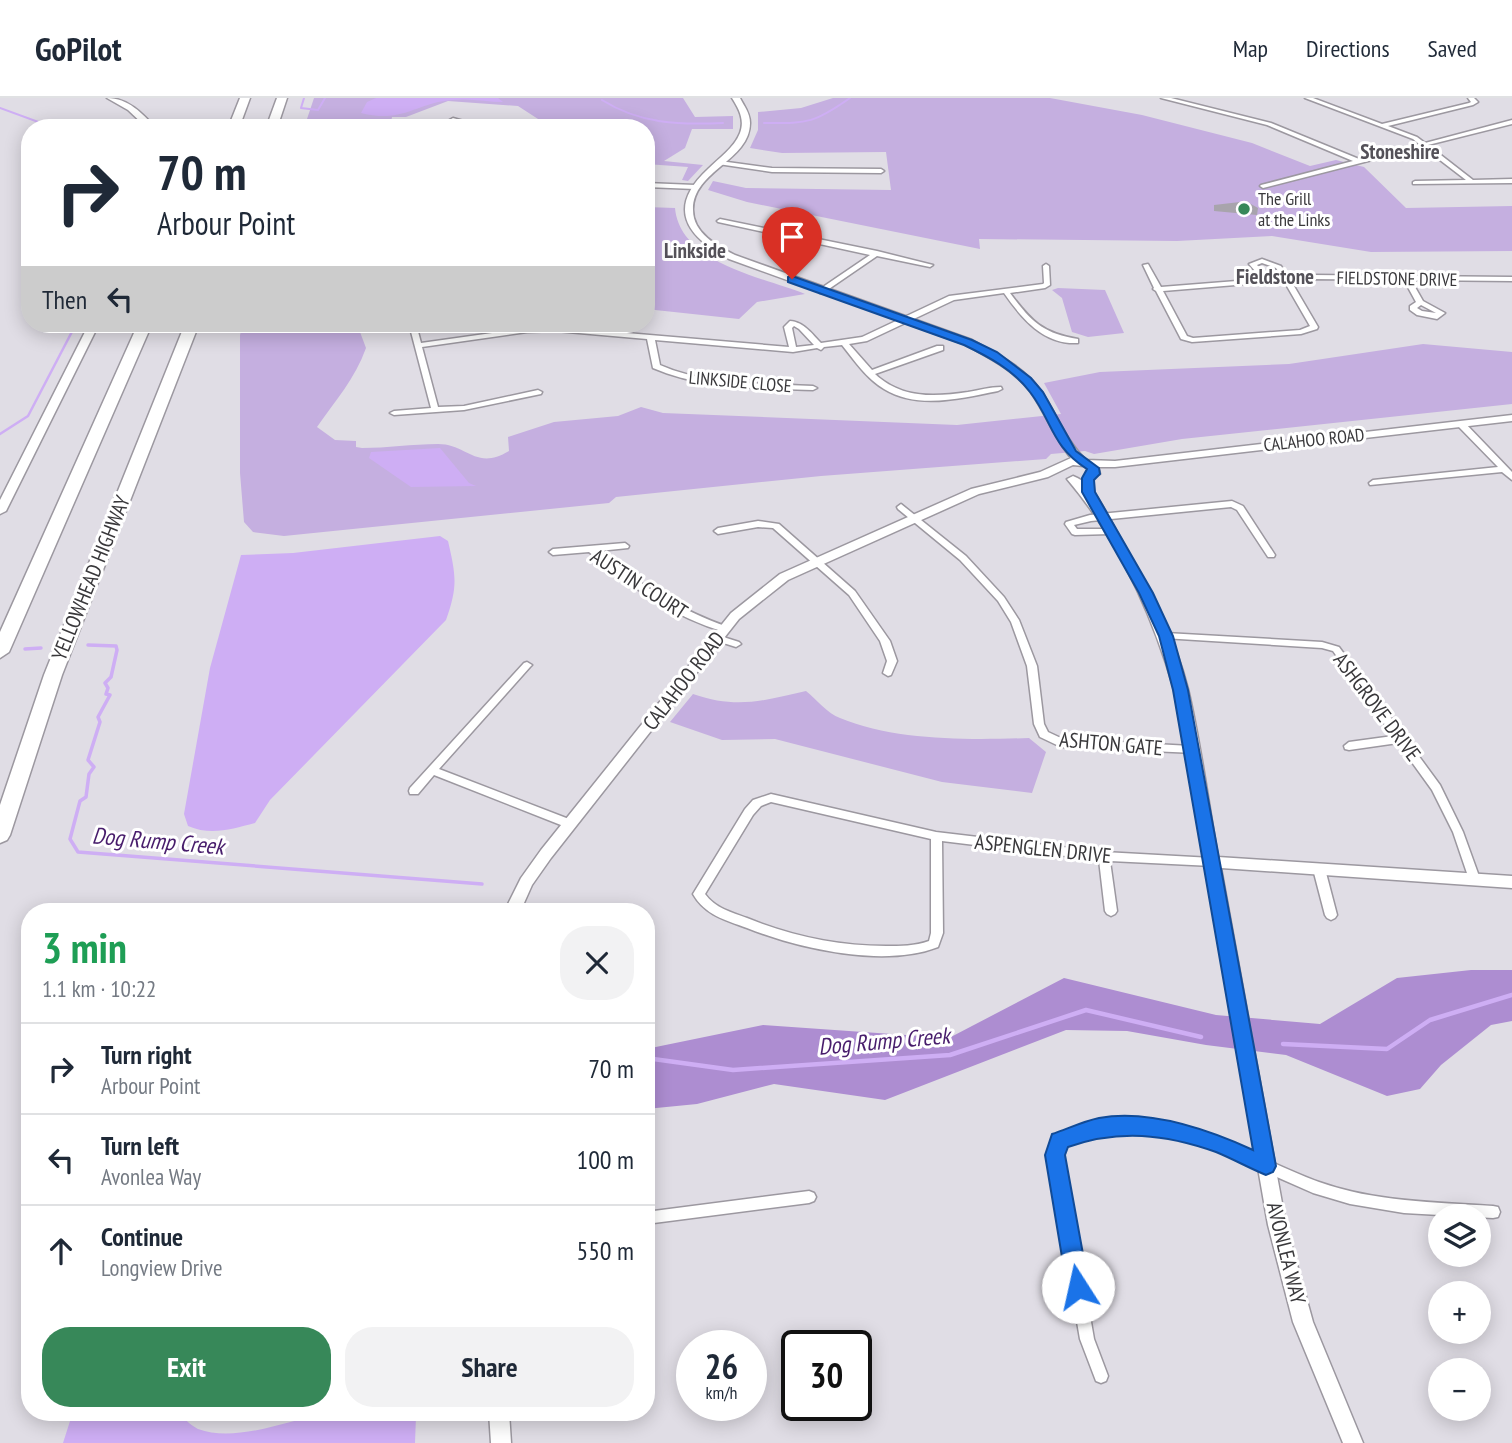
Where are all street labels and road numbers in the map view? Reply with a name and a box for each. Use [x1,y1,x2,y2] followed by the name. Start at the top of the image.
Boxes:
[1336,266,1458,291] street label: FIELDSTONE DRIVE
[688,366,792,397] street label: LINKSIDE CLOSE
[1262,423,1365,456] street label: CALAHOO ROAD
[45,491,136,664] street label: YELLOWHEAD HIGHWAY
[586,542,693,625] street label: AUSTIN COURT
[637,626,731,736] street label: CALAHOO ROAD
[1328,647,1427,766] street label: ASHGROVE DRIVE
[1058,726,1164,761] street label: ASHTON GATE
[973,828,1113,869] street label: ASPENGLEN DRIVE
[1261,1199,1312,1307] street label: AVONLEA WAY

